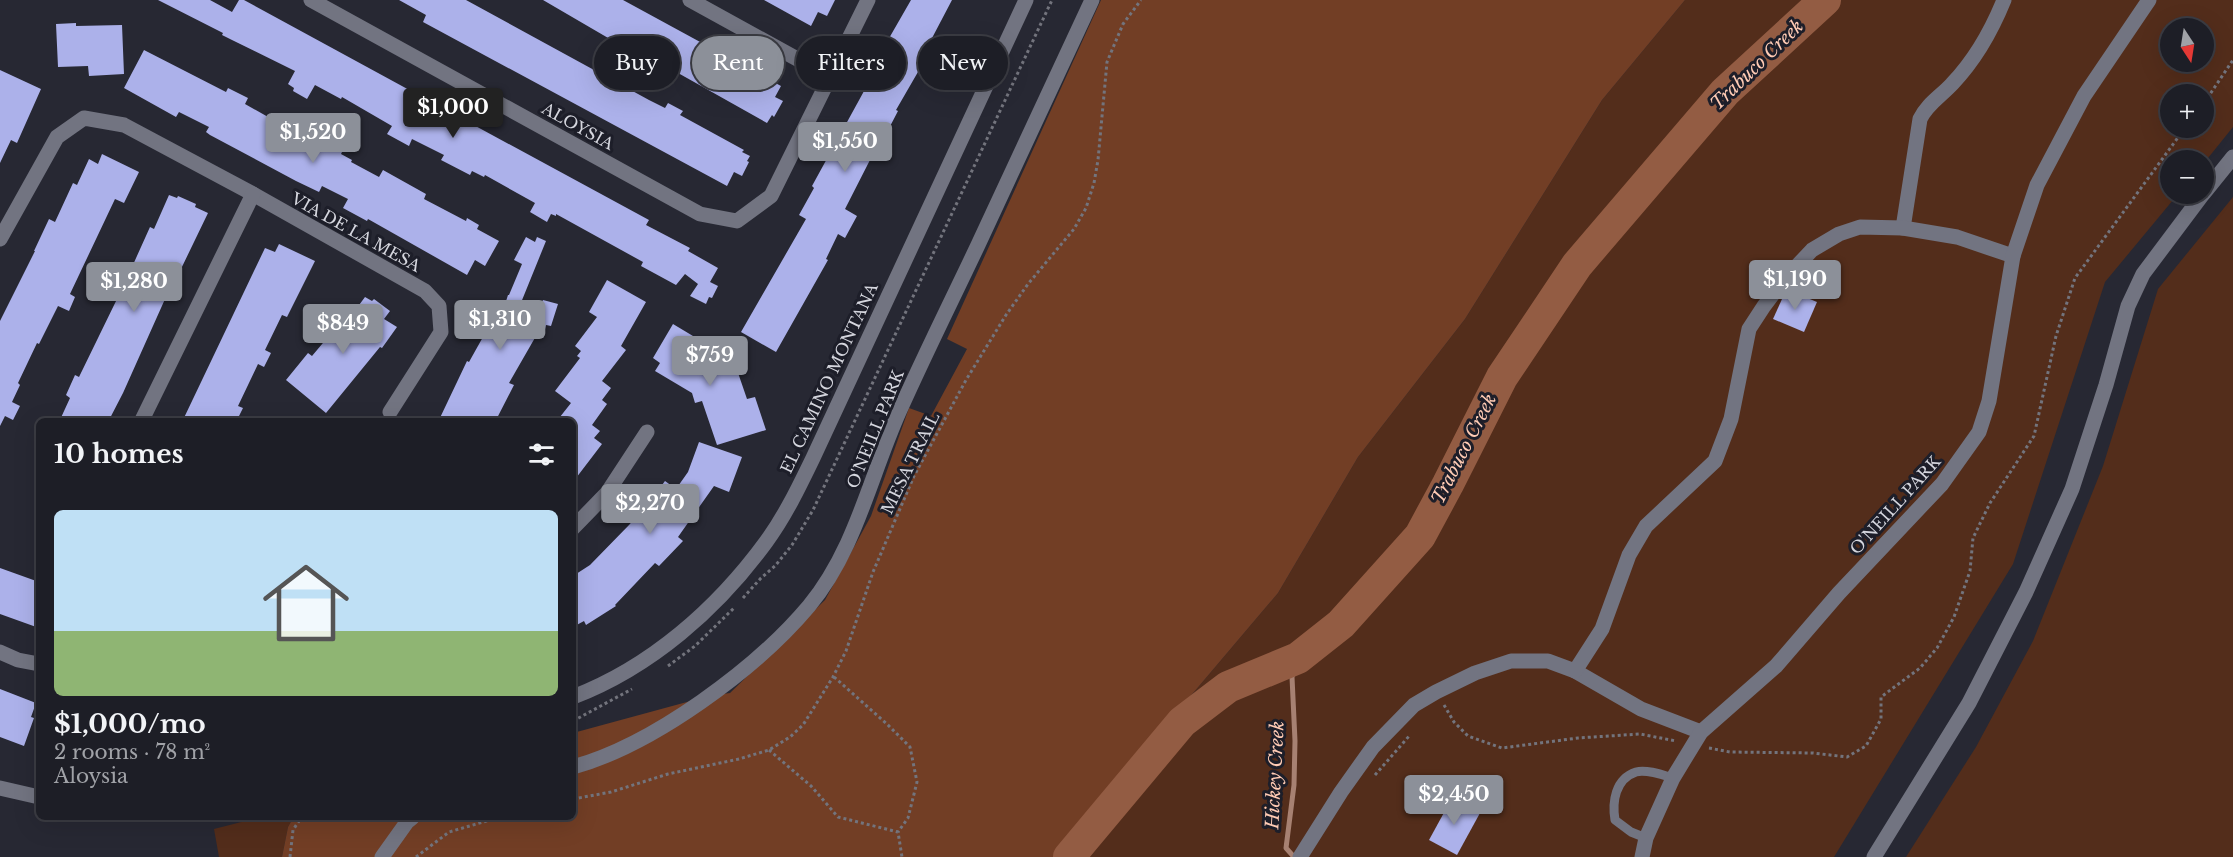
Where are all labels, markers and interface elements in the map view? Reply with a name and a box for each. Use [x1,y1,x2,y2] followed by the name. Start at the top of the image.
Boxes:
[1706,15,1808,115] water label: Trabuco Creek
[2160,18,2214,72] north arrow
[2160,18,2214,204] map controls
[594,36,680,90] chip: Buy
[692,36,784,90] chip: Rent
[796,36,906,90] chip: Filters
[918,36,1008,90] chip: New
[2160,84,2214,138] button: +
[404,88,502,139] pin: $1,000
[417,95,489,119] text: $1,000
[538,98,618,154] street label: ALOYSIA
[264,113,362,164] pin: $1,520
[280,120,346,144] text: $1,520
[796,122,894,173] pin: $1,550
[812,129,878,153] text: $1,550
[2160,150,2214,204] button: −
[287,188,425,276] street label: VIA DE LA MESA
[1746,260,1844,311] pin: $1,190
[85,262,183,313] pin: $1,280
[1763,267,1827,291] text: $1,190
[100,269,168,293] text: $1,280
[776,279,882,476] street label: EL CAMINO MONTANA
[451,300,549,351] pin: $1,310
[307,304,379,355] pin: $849
[468,307,532,331] text: $1,310
[317,311,369,335] text: $849
[674,336,746,387] pin: $759
[686,343,734,367] text: $759
[842,366,908,491] street label: O'NEILL PARK
[1427,390,1501,508] water label: Trabuco Creek
[877,408,943,517] street label: MESA TRAIL
[54,438,184,470] text: 10 homes
[525,438,558,471] icon: filters
[1845,451,1945,559] street label: O'NEILL PARK
[601,484,699,535] pin: $2,270
[615,491,685,515] text: $2,270
[252,549,360,657] icon: home
[54,708,206,740] text: $1,000/mo
[1261,720,1289,831] water label: Hickey Creek
[54,740,210,764] text: 2 rooms · 78 m²
[54,764,128,788] text: Aloysia
[1405,775,1503,826] pin: $2,450
[1418,782,1490,806] text: $2,450

